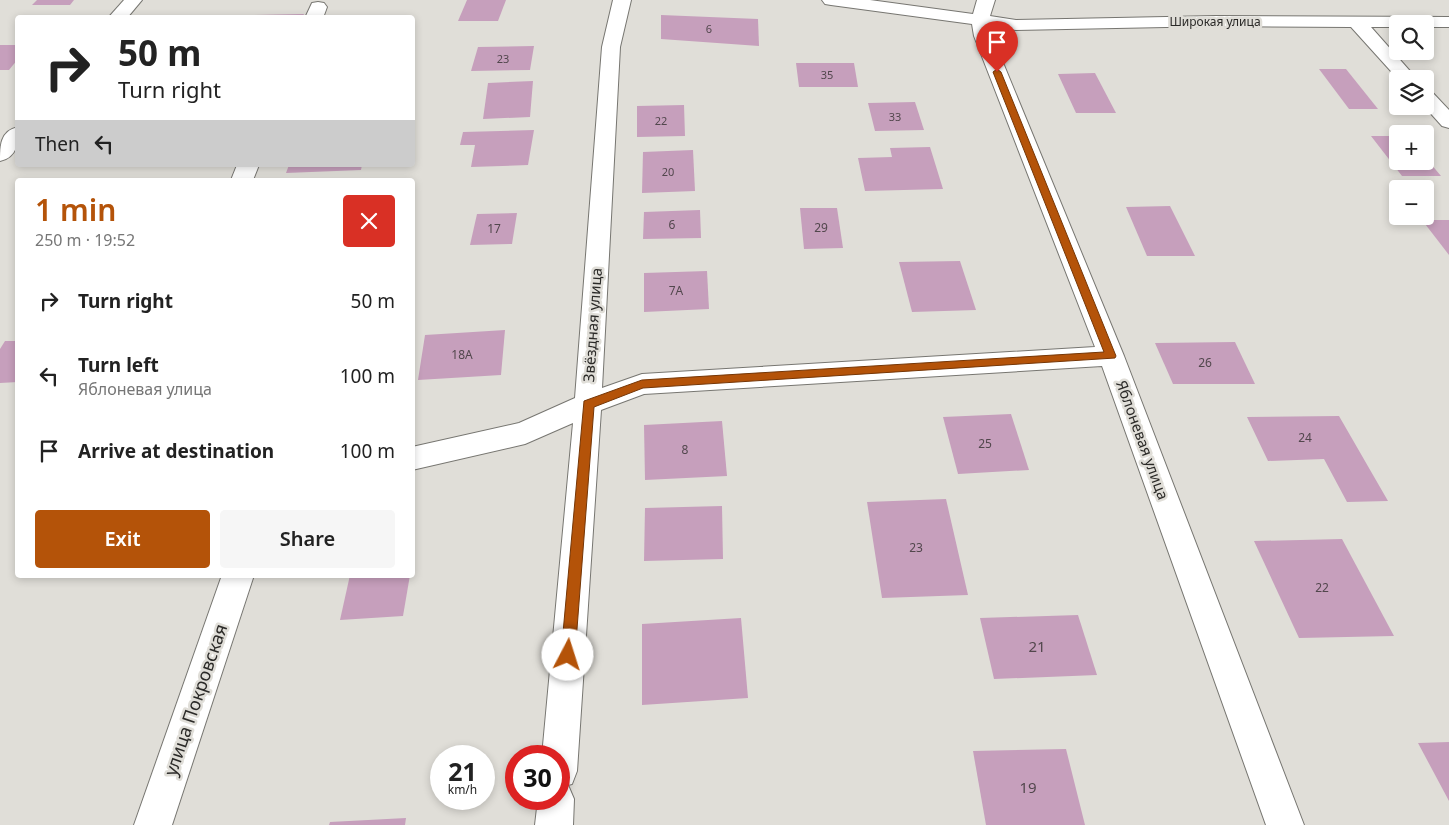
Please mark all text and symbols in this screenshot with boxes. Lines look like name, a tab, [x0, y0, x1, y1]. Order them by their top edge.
street label: Широкая улица	[1169, 13, 1261, 30]
map controls	[1389, 15, 1434, 225]
button: search	[1389, 15, 1434, 60]
house number: 6	[706, 21, 712, 36]
pin	[976, 21, 1018, 72]
icon: arrive	[983, 28, 1011, 56]
text: 50 m	[118, 29, 201, 76]
icon: right	[35, 35, 100, 100]
house number: 23	[497, 51, 509, 66]
house number: 35	[821, 67, 833, 82]
button: layers	[1389, 70, 1434, 115]
text: Turn right	[118, 74, 221, 104]
house number: 33	[889, 109, 901, 124]
house number: 22	[655, 113, 667, 128]
button: +	[1389, 125, 1434, 170]
icon: left	[90, 130, 118, 158]
text: Then	[35, 131, 80, 157]
house number: 20	[662, 164, 674, 179]
button: −	[1389, 180, 1434, 225]
text: 1 min	[35, 189, 116, 230]
button: close	[343, 195, 395, 247]
house number: 6	[669, 216, 676, 233]
house number: 29	[814, 219, 828, 236]
house number: 17	[487, 220, 501, 237]
text: 250 m · 19:52	[35, 229, 135, 251]
street label: Звёздная улица	[578, 267, 606, 383]
house number: 7А	[669, 282, 684, 299]
icon: right	[35, 287, 63, 315]
text: Turn right	[78, 288, 173, 314]
text: 50 m	[351, 288, 395, 314]
house number: 18А	[451, 346, 473, 363]
text: Turn left	[78, 352, 159, 378]
house number: 26	[1198, 354, 1212, 371]
icon: left	[35, 362, 63, 390]
text: 100 m	[340, 363, 395, 389]
street label: Яблоневая улица	[1112, 377, 1174, 502]
text: Яблоневая улица	[78, 378, 212, 400]
house number: 24	[1298, 429, 1312, 446]
house number: 25	[978, 435, 992, 452]
icon: arrive	[35, 437, 63, 465]
text: Arrive at destination	[78, 438, 274, 464]
text: 100 m	[340, 438, 395, 464]
house number: 8	[682, 441, 689, 458]
button: Exit	[35, 510, 210, 568]
button: Share	[220, 510, 395, 568]
house number: 23	[909, 539, 923, 556]
house number: 22	[1315, 579, 1329, 596]
street label: улица Покровская	[158, 620, 232, 779]
position arrow	[541, 628, 593, 680]
house number: 21	[1028, 636, 1046, 656]
speed limit sign: 30	[505, 745, 570, 810]
text: 21	[448, 754, 477, 788]
house number: 19	[1019, 777, 1037, 797]
text: km/h	[448, 781, 477, 798]

